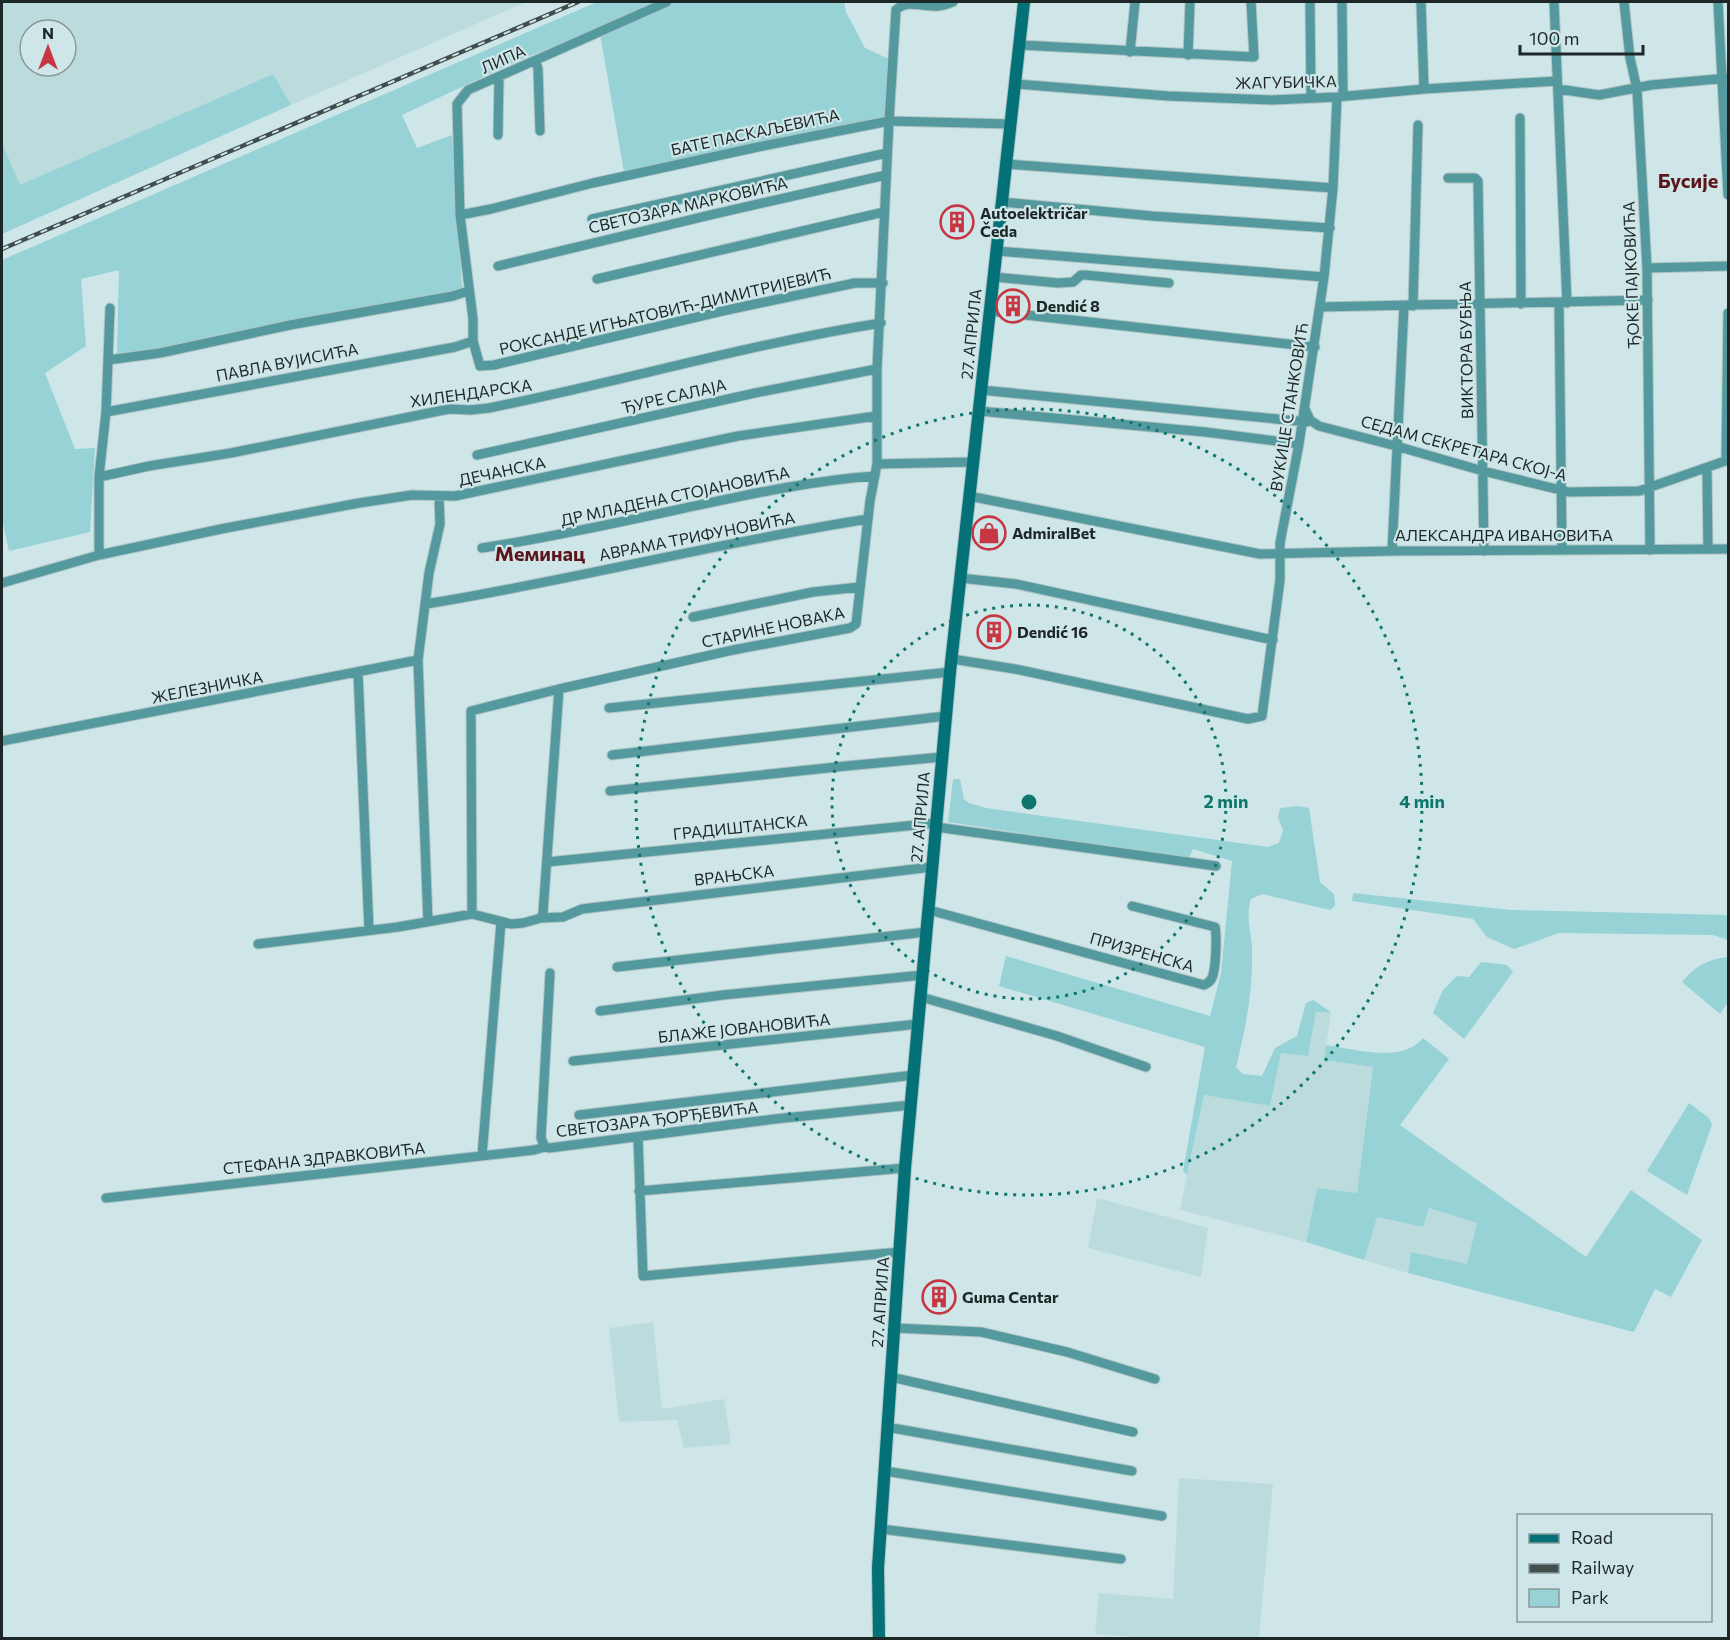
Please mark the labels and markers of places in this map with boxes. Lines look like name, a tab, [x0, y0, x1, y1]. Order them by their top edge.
place label: Autoelektričar Čeda	[980, 203, 1088, 240]
building icon: Autoelektričar Čeda	[939, 204, 975, 240]
building icon: Dendić 8	[995, 288, 1031, 324]
place label: Dendić 8	[1036, 296, 1100, 315]
shop icon: AdmiralBet	[971, 515, 1007, 551]
place label: AdmiralBet	[1012, 523, 1096, 542]
building icon: Dendić 16	[976, 614, 1012, 650]
place label: Dendić 16	[1017, 622, 1088, 641]
centre of rings	[1019, 792, 1039, 812]
building icon: Guma Centar	[921, 1279, 957, 1315]
place label: Guma Centar	[962, 1287, 1059, 1306]

